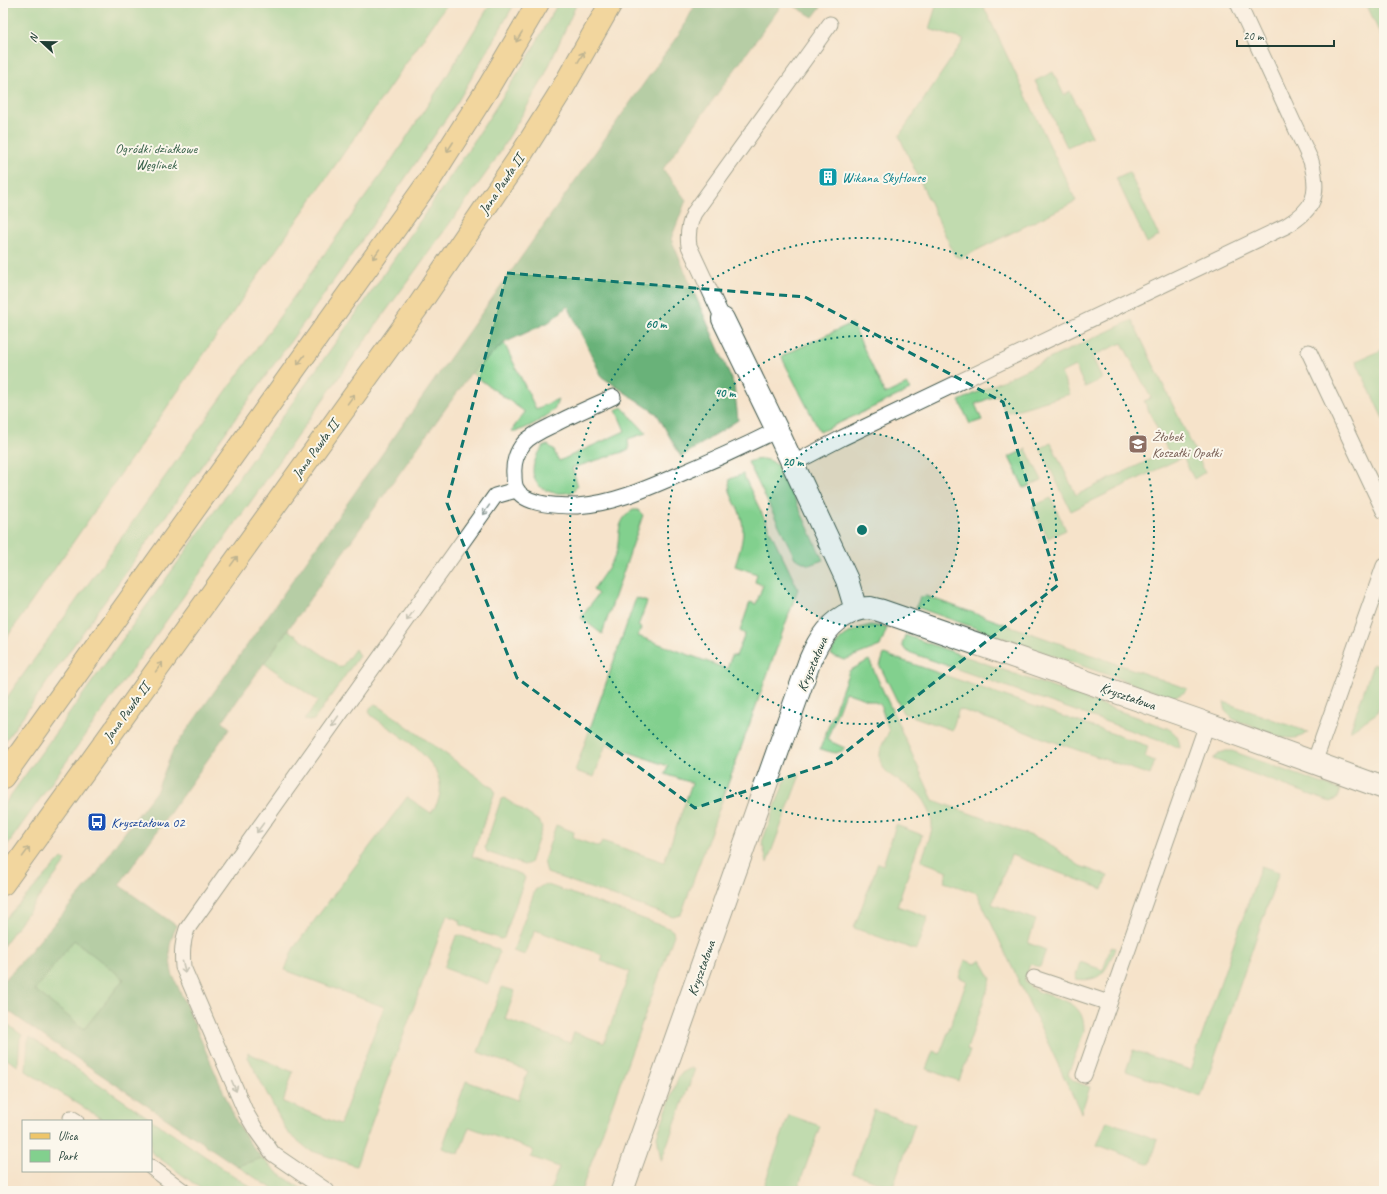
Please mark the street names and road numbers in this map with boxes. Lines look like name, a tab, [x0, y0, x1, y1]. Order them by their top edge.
street label: Jana Pawła II	[475, 148, 530, 218]
street label: Jana Pawła II	[288, 414, 344, 483]
street label: Kryształowa	[793, 633, 832, 694]
street label: Jana Pawła II	[99, 677, 155, 746]
street label: Kryształowa	[1098, 679, 1159, 714]
street label: Kryształowa	[684, 937, 720, 998]

